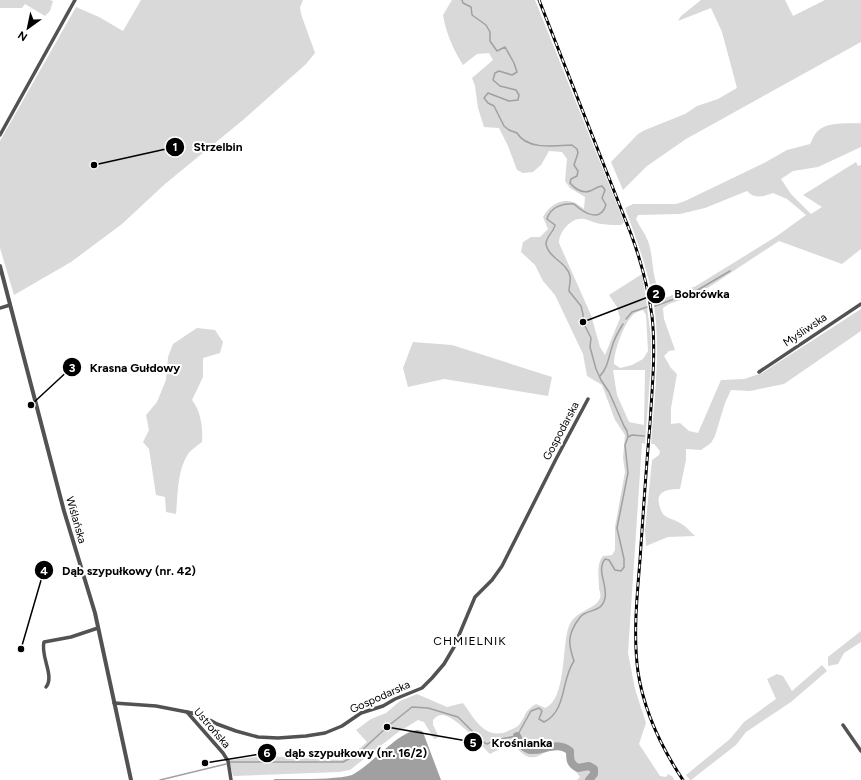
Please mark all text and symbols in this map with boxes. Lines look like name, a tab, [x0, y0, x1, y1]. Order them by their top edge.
north arrow	[8, 8, 48, 48]
text: N	[16, 28, 30, 44]
callout: Strzelbin	[165, 135, 250, 159]
text: 1	[172, 140, 178, 154]
text: Strzelbin	[193, 140, 243, 154]
callout: Bobrówka	[646, 282, 737, 306]
text: 2	[653, 287, 660, 301]
text: Bobrówka	[674, 287, 730, 301]
street label: Myśliwska	[781, 311, 829, 349]
callout: Krasna Gułdowy	[62, 355, 189, 379]
text: 3	[69, 361, 76, 375]
text: Krasna Gułdowy	[90, 361, 180, 375]
street label: Gospodarska	[540, 399, 582, 463]
street label: Wiślańska	[63, 495, 89, 545]
callout: Dąb szypułkowy (nr. 42)	[34, 558, 204, 582]
text: 4	[40, 564, 48, 578]
text: Dąb szypułkowy (nr. 42)	[62, 564, 196, 578]
district label: CHMIELNIK	[433, 634, 507, 648]
street label: Gospodarska	[348, 678, 412, 716]
street label: Ustrońska	[191, 705, 233, 751]
callout: Krośnianka	[463, 730, 560, 754]
text: 5	[470, 736, 477, 750]
text: Krośnianka	[492, 736, 552, 750]
callout: dąb szypułkowy (nr. 16/2)	[257, 741, 435, 765]
text: 6	[264, 746, 271, 760]
text: dąb szypułkowy (nr. 16/2)	[285, 746, 428, 760]

